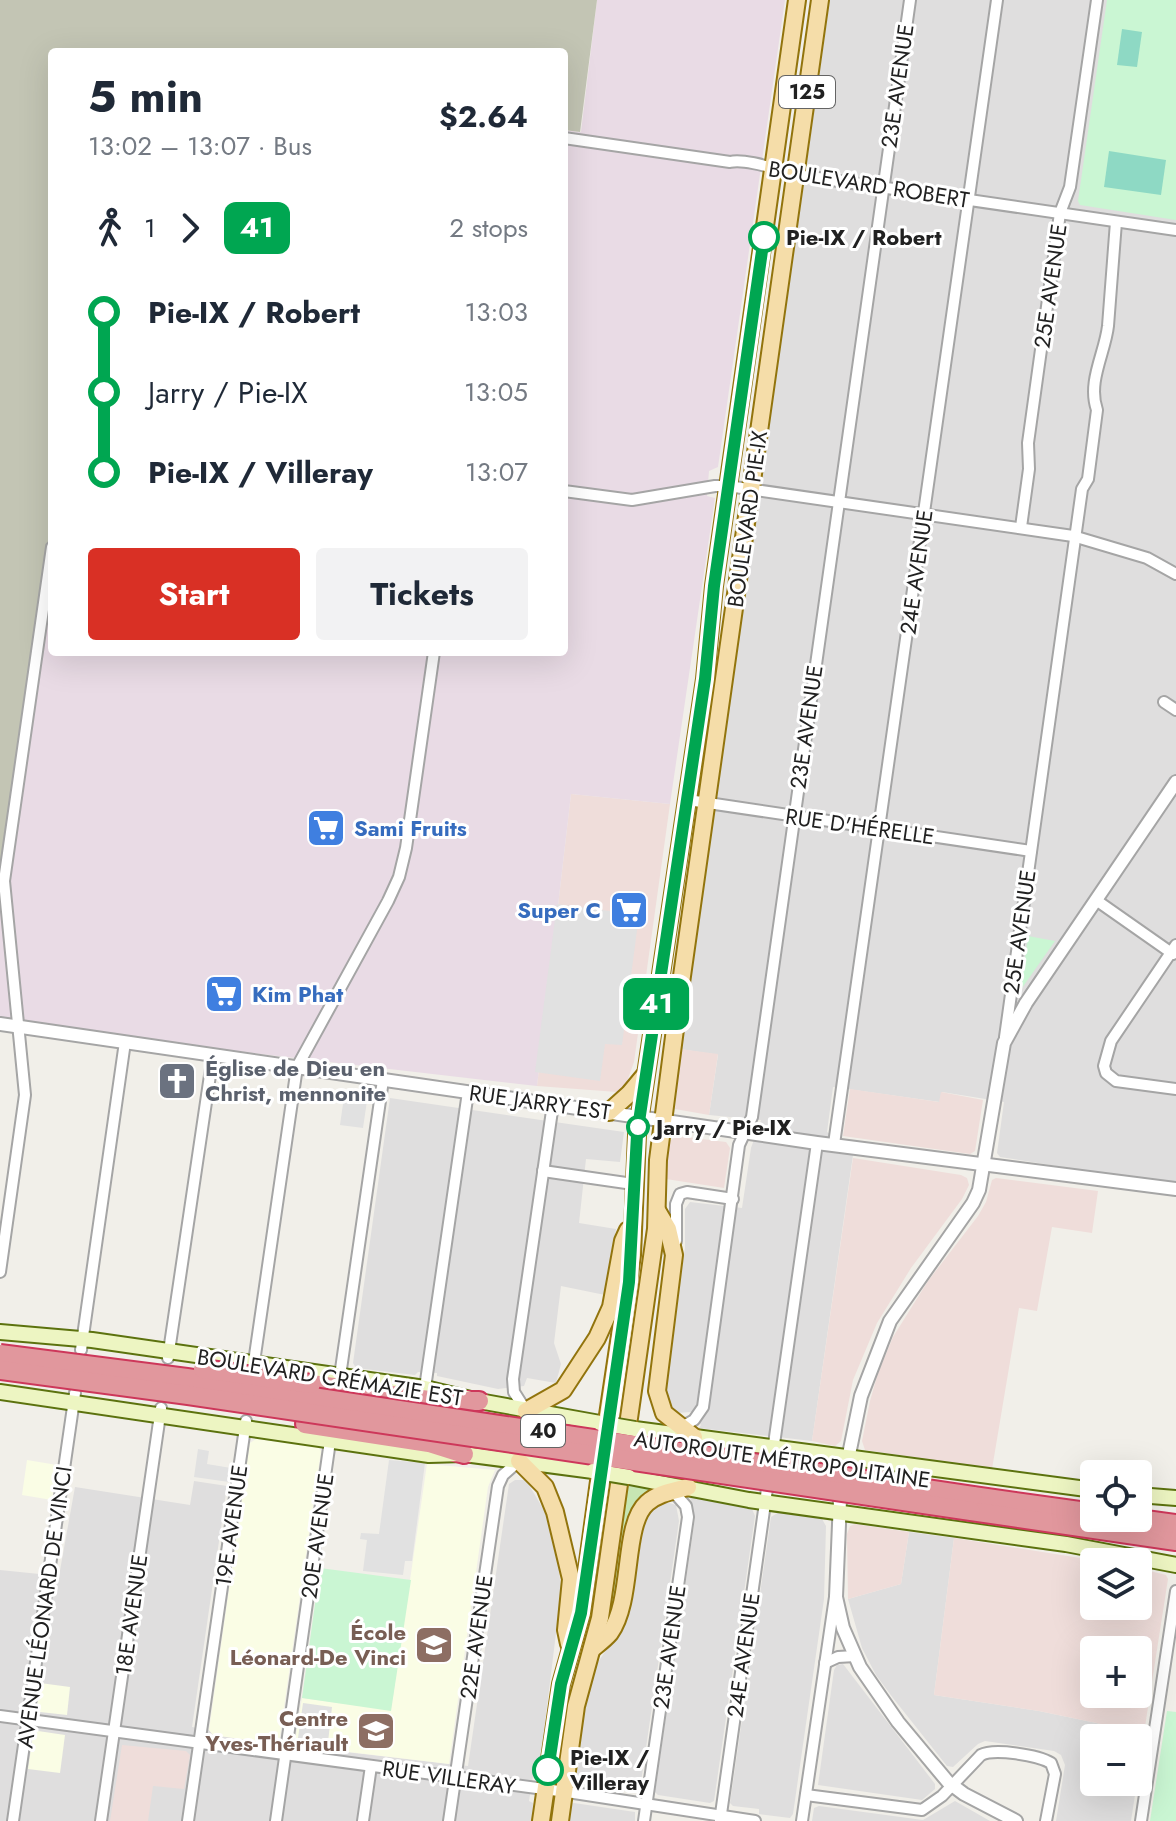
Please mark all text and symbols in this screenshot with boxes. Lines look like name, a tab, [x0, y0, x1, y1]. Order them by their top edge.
street label: 23E AVENUE	[872, 22, 922, 150]
text: 5 min	[88, 65, 203, 129]
road number: 125	[779, 76, 835, 108]
text: $2.64	[439, 95, 528, 138]
text: 13:02 – 13:07 · Bus	[88, 127, 312, 165]
street label: BOULEVARD ROBERT	[766, 152, 972, 216]
icon: walk	[88, 206, 132, 250]
icon: forward	[168, 206, 212, 250]
text: 41	[240, 207, 274, 248]
text: 1	[144, 209, 156, 247]
text: 2 stops	[449, 209, 528, 247]
place label: Pie-IX / Robert	[786, 221, 941, 253]
marker: Pie-IX / Robert	[749, 222, 779, 252]
street label: 25E AVENUE	[1025, 222, 1075, 350]
text: Pie-IX / Robert	[148, 291, 360, 334]
text: 13:03	[465, 293, 528, 331]
text: Jarry / Pie-IX	[148, 371, 308, 414]
text: 13:05	[464, 373, 528, 411]
street label: BOULEVARD PIE-IX	[719, 429, 775, 609]
text: Pie-IX / Villeray	[148, 451, 373, 494]
text: 13:07	[465, 453, 528, 491]
street label: 24E AVENUE	[891, 507, 941, 637]
button: Start	[88, 548, 300, 640]
button: Tickets	[316, 548, 528, 640]
street label: 23E AVENUE	[781, 663, 831, 791]
street label: RUE D'HÉRELLE	[783, 800, 937, 852]
supermarket icon: Sami Fruits	[305, 807, 347, 849]
place label: Sami Fruits	[354, 812, 467, 844]
street label: 25E AVENUE	[994, 868, 1044, 996]
supermarket icon: Super C	[608, 889, 650, 931]
place label: Super C	[517, 894, 601, 926]
supermarket icon: Kim Phat	[203, 973, 245, 1015]
place label: Kim Phat	[252, 978, 343, 1010]
line badge: 41	[620, 978, 692, 1030]
text: 41	[639, 983, 673, 1024]
place label: Église de Dieu en Christ, mennonite	[205, 1052, 386, 1109]
church icon: Église de Dieu en Christ, mennonite	[156, 1060, 198, 1102]
street label: RUE JARRY EST	[467, 1076, 614, 1128]
place label: Jarry / Pie-IX	[652, 1111, 791, 1143]
marker: Jarry / Pie-IX	[627, 1116, 649, 1138]
street label: BOULEVARD CRÉMAZIE EST	[195, 1340, 466, 1414]
road number: 40	[521, 1415, 565, 1447]
street label: AUTOROUTE MÉTROPOLITAINE	[632, 1422, 932, 1496]
map controls	[1080, 1460, 1152, 1796]
button: locate	[1080, 1460, 1152, 1532]
street label: 19E AVENUE	[207, 1463, 255, 1589]
street label: AVENUE LÉONARD DE VINCI	[8, 1464, 80, 1750]
street label: 20E AVENUE	[292, 1471, 342, 1601]
button: layers	[1080, 1548, 1152, 1620]
street label: 18E AVENUE	[107, 1552, 155, 1678]
street label: 22E AVENUE	[451, 1573, 501, 1701]
street label: 23E AVENUE	[644, 1583, 694, 1711]
street label: 24E AVENUE	[718, 1590, 768, 1720]
place label: École Léonard-De Vinci	[230, 1616, 406, 1673]
school or university icon: École Léonard-De Vinci	[413, 1624, 455, 1666]
button: +	[1080, 1636, 1152, 1708]
place label: Centre Yves-Thériault	[204, 1702, 348, 1759]
school or university icon: Centre Yves-Thériault	[355, 1710, 397, 1752]
button: −	[1080, 1724, 1152, 1796]
place label: Pie-IX / Villeray	[569, 1741, 650, 1798]
street label: RUE VILLERAY	[380, 1752, 518, 1802]
marker: Pie-IX / Villeray	[533, 1755, 563, 1785]

